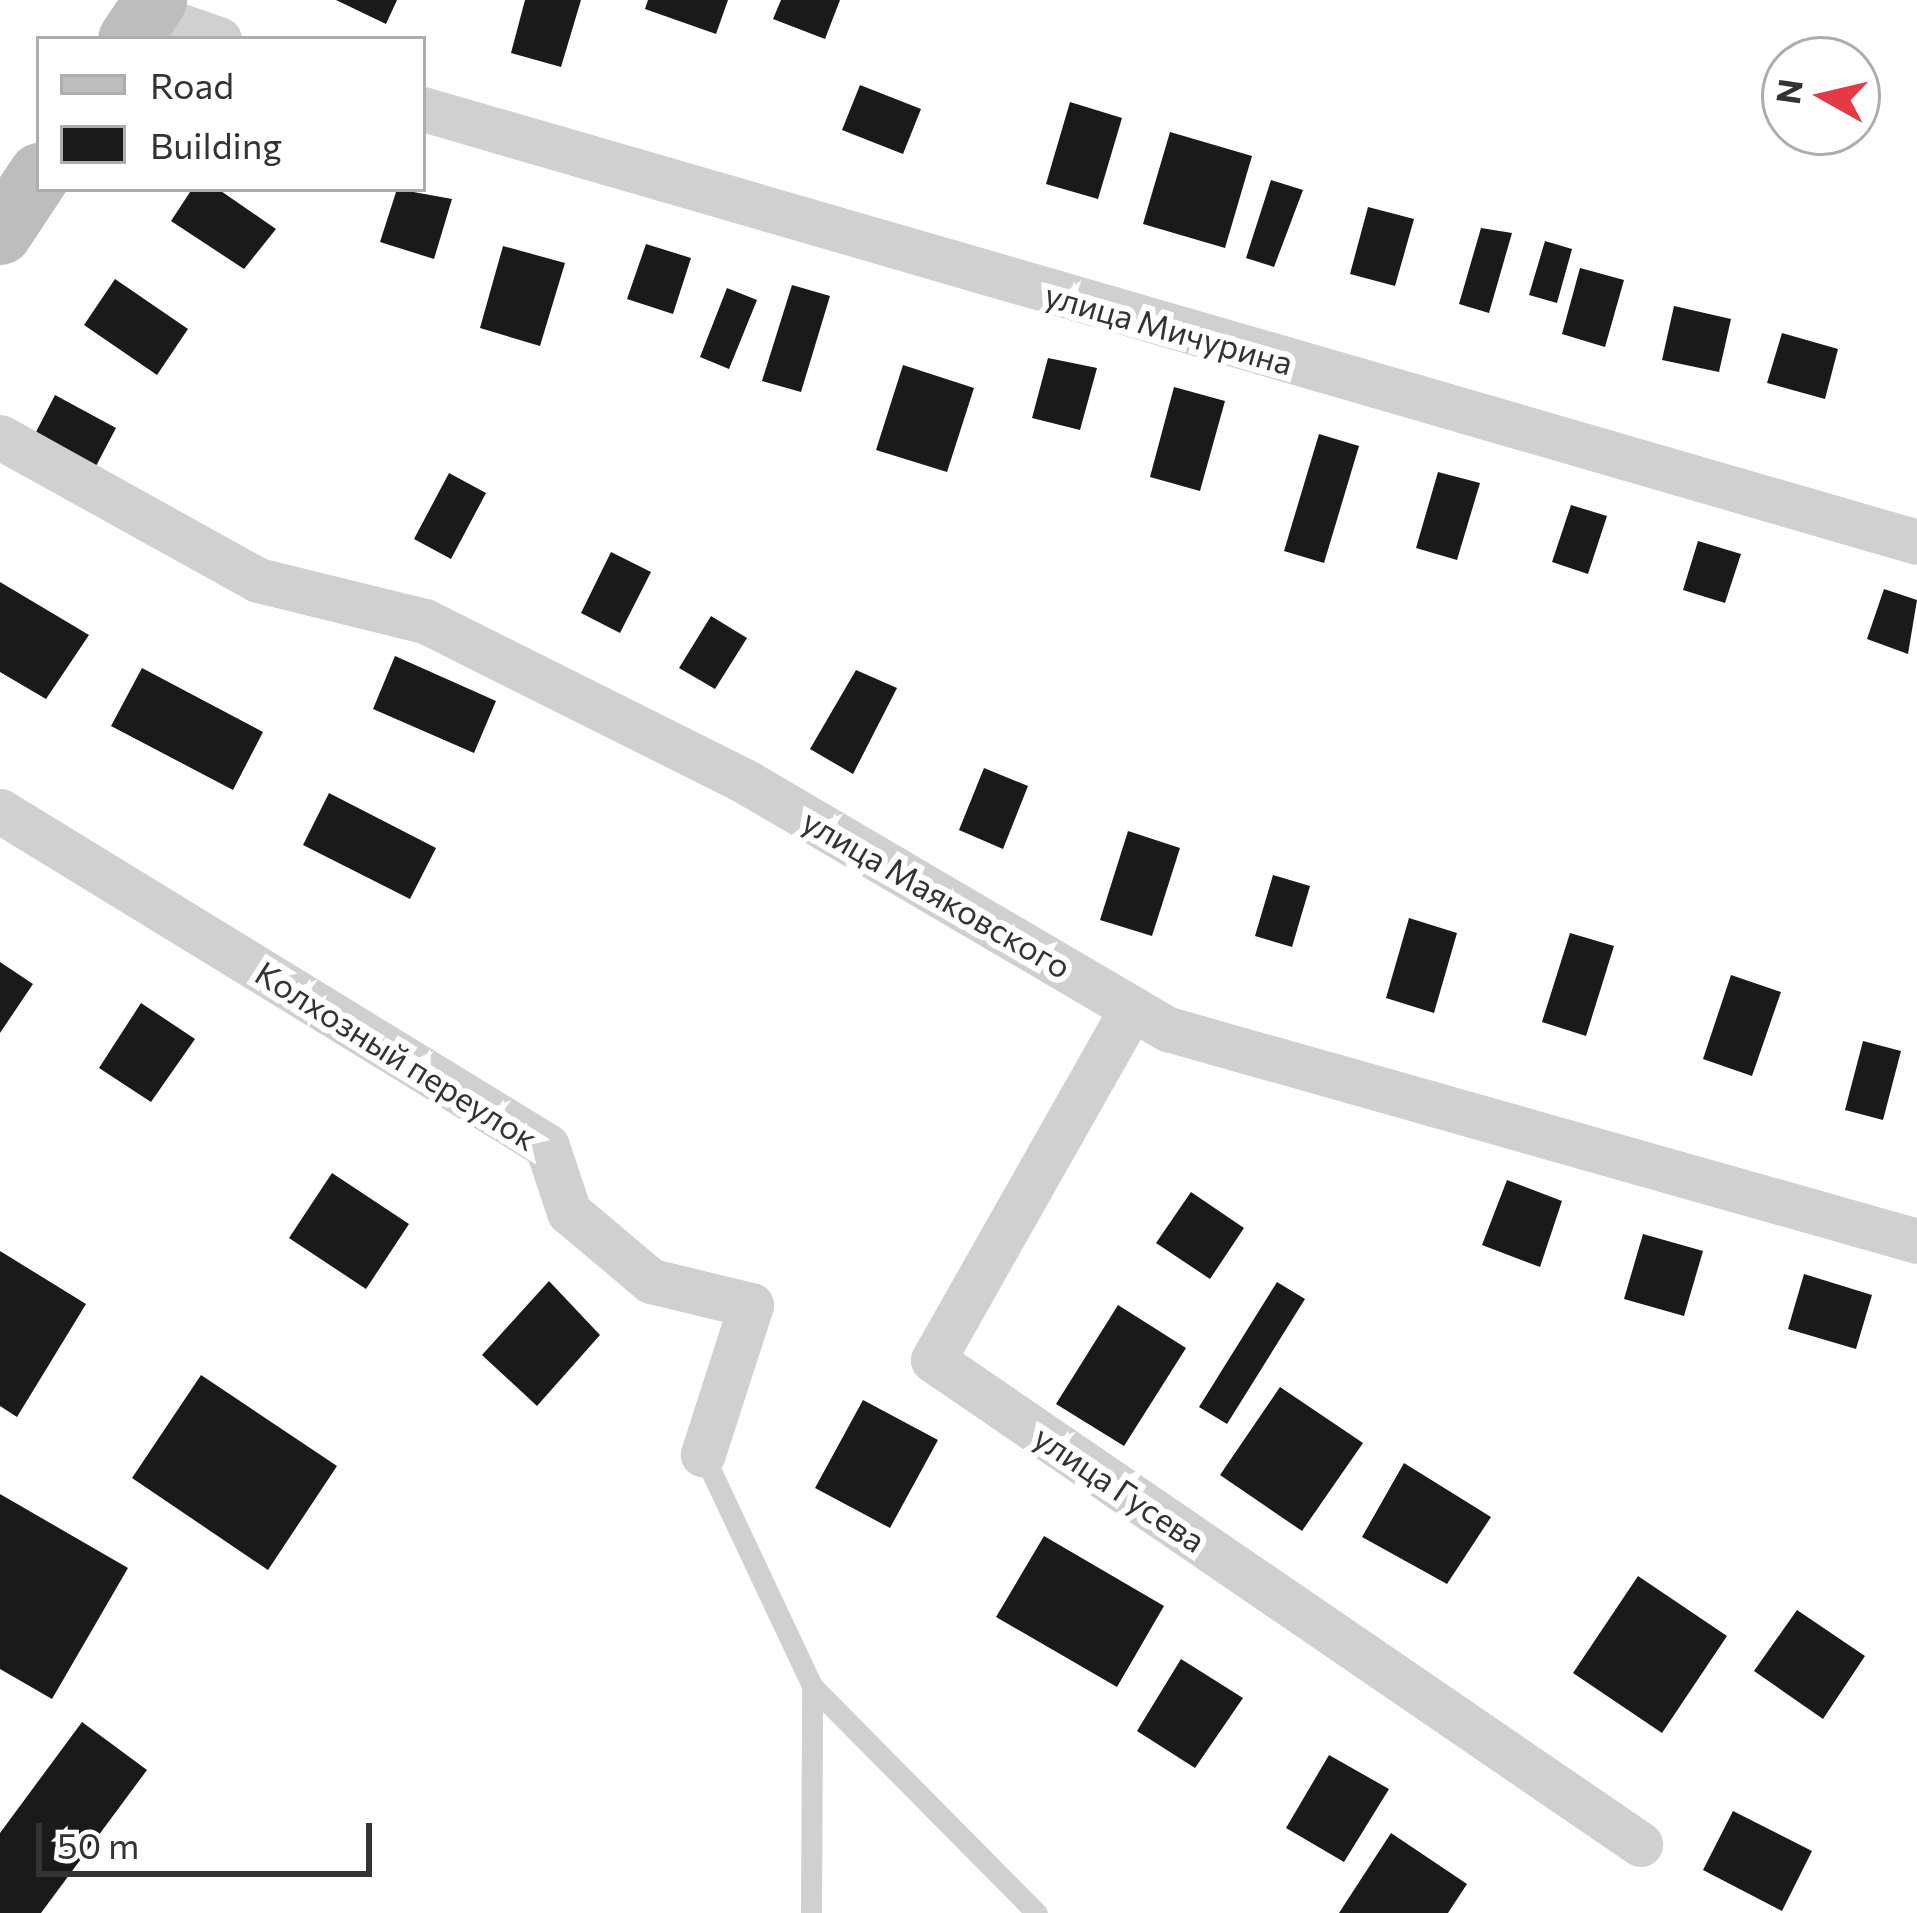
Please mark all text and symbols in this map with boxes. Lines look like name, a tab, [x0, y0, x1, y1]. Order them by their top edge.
legend	[36, 36, 426, 192]
north arrow	[1761, 36, 1881, 156]
text: Road	[150, 62, 234, 106]
text: N	[1766, 76, 1810, 106]
text: Building	[150, 122, 282, 166]
street label: улица Мичурина	[1041, 274, 1297, 382]
street label: улица Маяковского	[796, 800, 1078, 986]
street label: Колхозный переулок	[249, 952, 545, 1158]
street label: улица Гусева	[1027, 1416, 1213, 1560]
scale bar	[42, 1799, 378, 1873]
text: 50 m	[57, 1822, 139, 1866]

